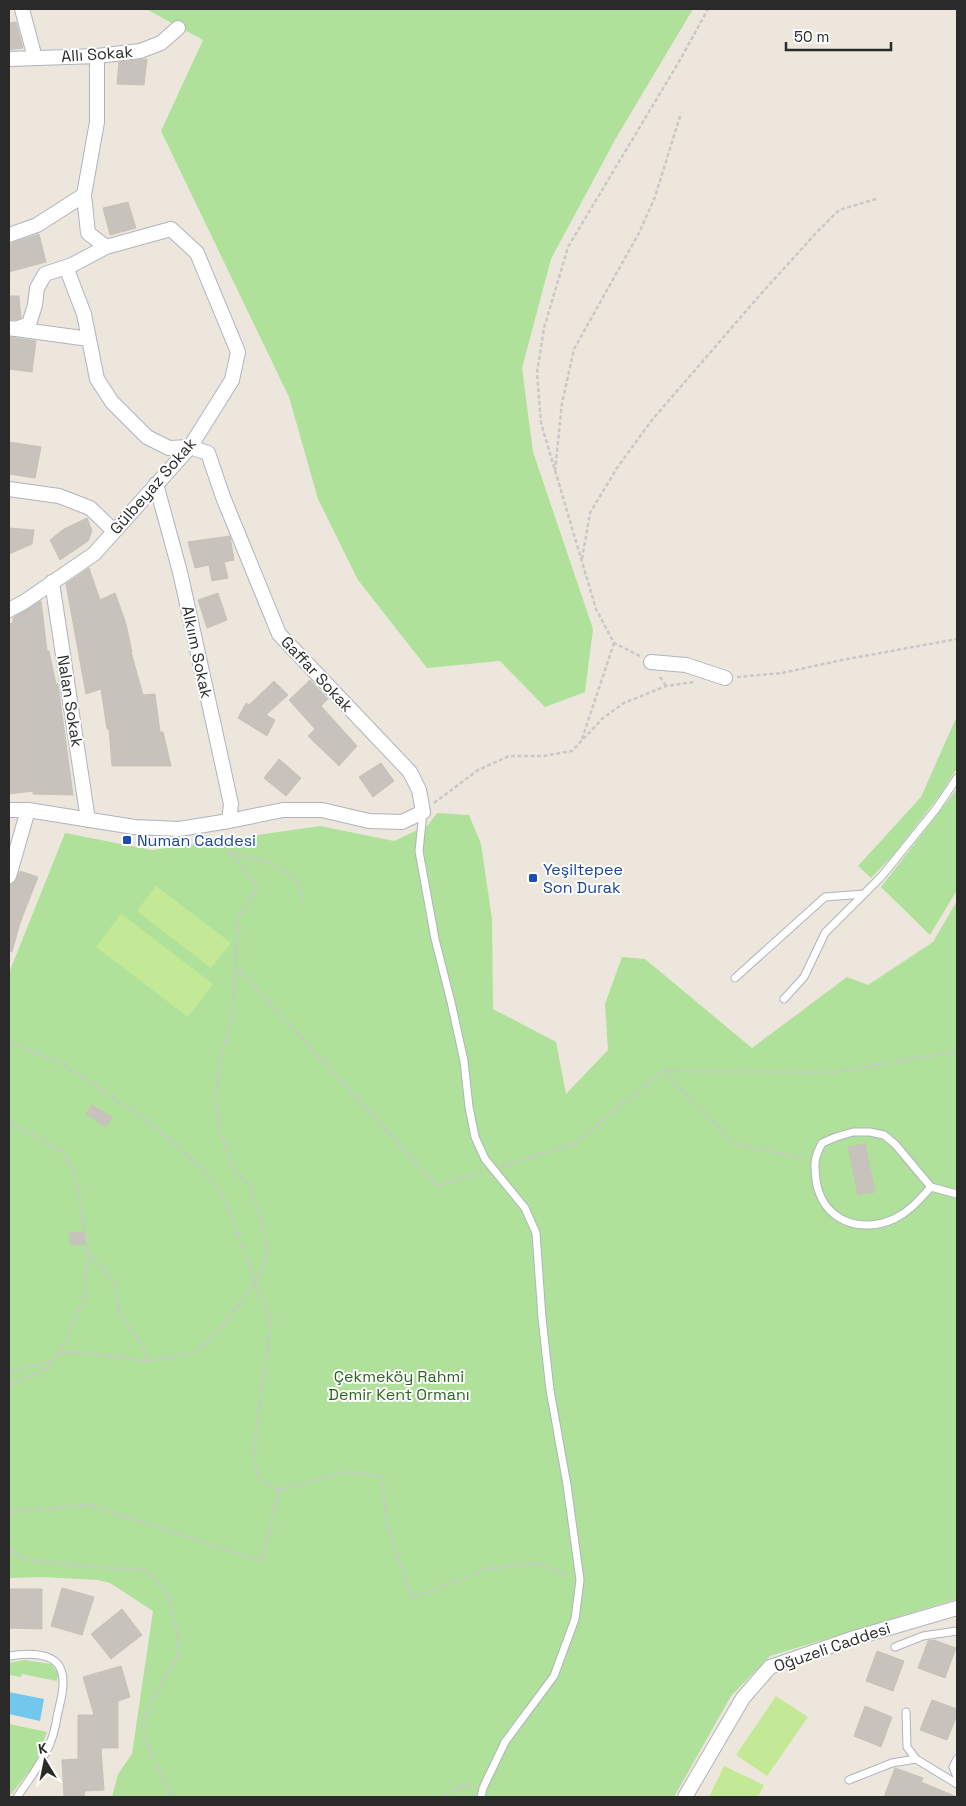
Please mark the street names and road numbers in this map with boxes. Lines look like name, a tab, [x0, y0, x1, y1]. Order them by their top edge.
street label: Allı Sokak	[60, 41, 134, 67]
street label: Gülbeyaz Sokak	[105, 433, 201, 539]
street label: Alkıım Sokak	[177, 604, 217, 701]
street label: Gaffar Sokak	[276, 632, 358, 717]
street label: Nalan Sokak	[52, 654, 88, 749]
street label: Oğuzeli Caddesi	[771, 1617, 893, 1677]

